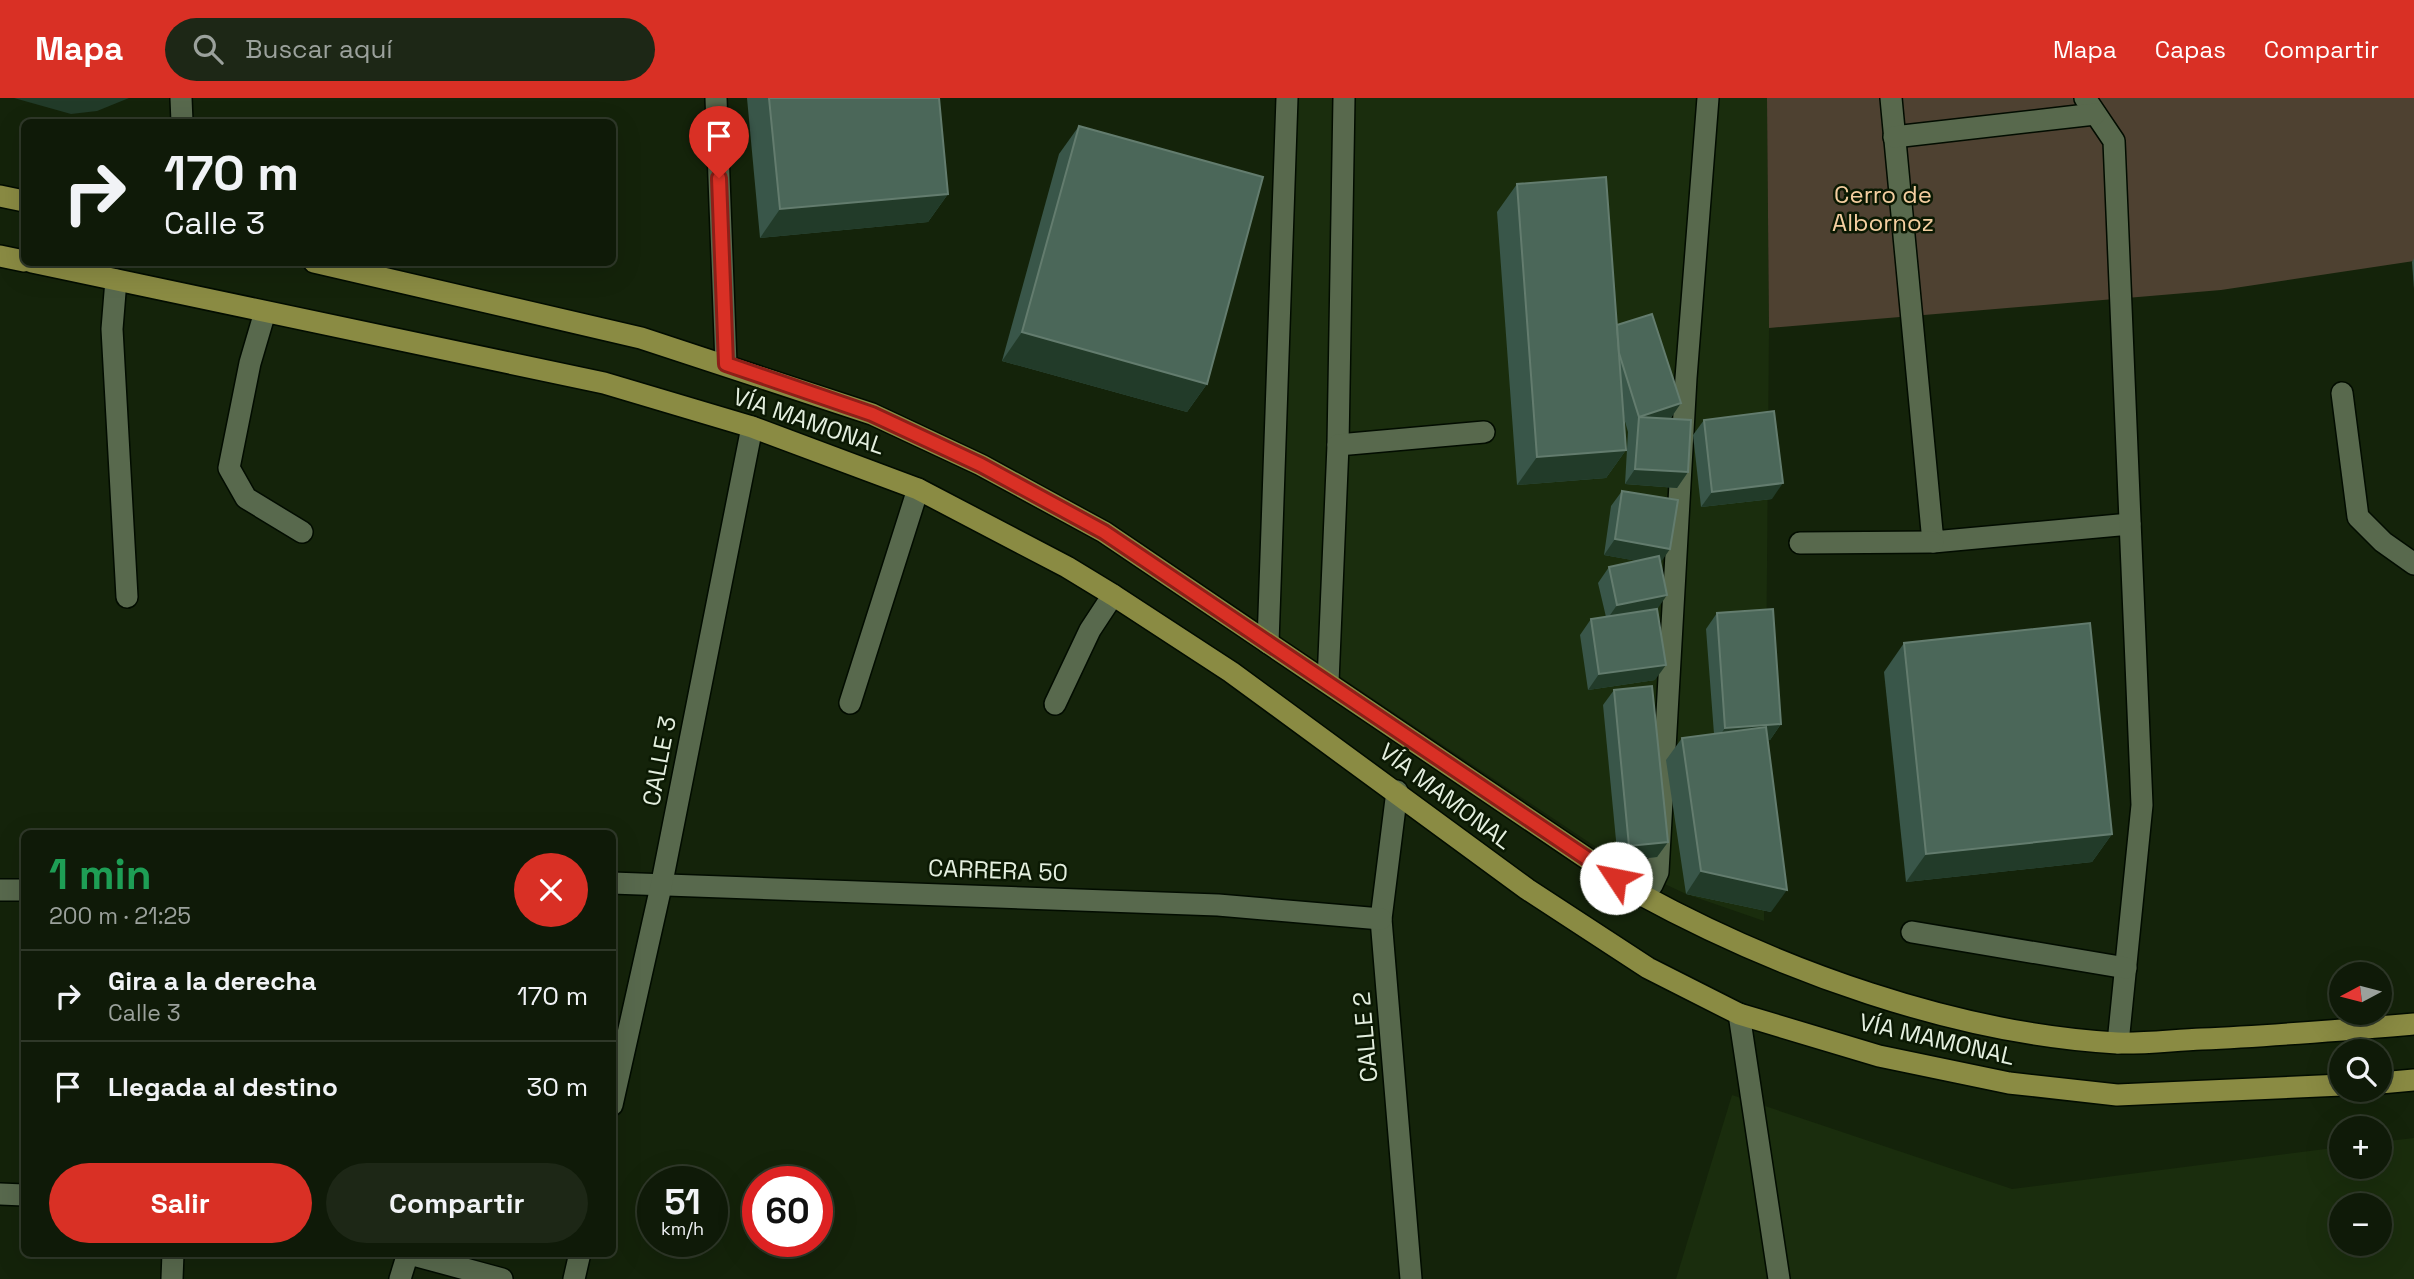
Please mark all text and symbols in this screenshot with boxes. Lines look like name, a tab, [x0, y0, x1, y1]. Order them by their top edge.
search box	[165, 18, 655, 81]
text: Mapa	[35, 28, 123, 70]
icon: search	[189, 30, 227, 68]
text: Buscar aquí	[245, 32, 393, 66]
text: Mapa	[2053, 34, 2117, 65]
text: Capas	[2155, 34, 2226, 65]
text: Compartir	[2264, 34, 2379, 65]
pin	[689, 106, 749, 178]
icon: arrive	[700, 117, 738, 155]
text: 170 m	[164, 142, 299, 204]
icon: right	[49, 147, 140, 238]
park label: Cerro de Albornoz	[1832, 179, 1934, 238]
text: Calle 3	[164, 203, 265, 243]
street label: VÍA MAMONAL	[729, 381, 889, 461]
street label: CALLE 3	[635, 713, 683, 809]
street label: VÍA MAMONAL	[1373, 736, 1519, 856]
position arrow	[1579, 841, 1653, 915]
text: 1 min	[49, 848, 152, 901]
street label: CARRERA 50	[927, 852, 1069, 888]
button: close	[514, 853, 588, 927]
text: 200 m · 21:25	[49, 901, 191, 931]
north arrow	[2329, 962, 2392, 1026]
map controls	[2329, 962, 2392, 1256]
text: Gira a la derecha	[108, 964, 317, 998]
icon: right	[49, 977, 87, 1015]
text: 170 m	[517, 979, 588, 1013]
street label: CALLE 2	[1346, 990, 1384, 1084]
text: Calle 3	[108, 998, 181, 1028]
street label: VÍA MAMONAL	[1856, 1006, 2018, 1072]
button: search	[2329, 1039, 2392, 1102]
icon: arrive	[49, 1068, 87, 1106]
text: Llegada al destino	[108, 1070, 338, 1104]
text: 30 m	[527, 1070, 588, 1104]
button: +	[2329, 1116, 2392, 1179]
button: Salir	[49, 1163, 312, 1243]
button: Compartir	[326, 1163, 588, 1243]
speed limit sign: 60	[742, 1166, 833, 1257]
text: 51	[664, 1180, 701, 1224]
button: −	[2329, 1193, 2392, 1256]
text: km/h	[661, 1217, 704, 1240]

